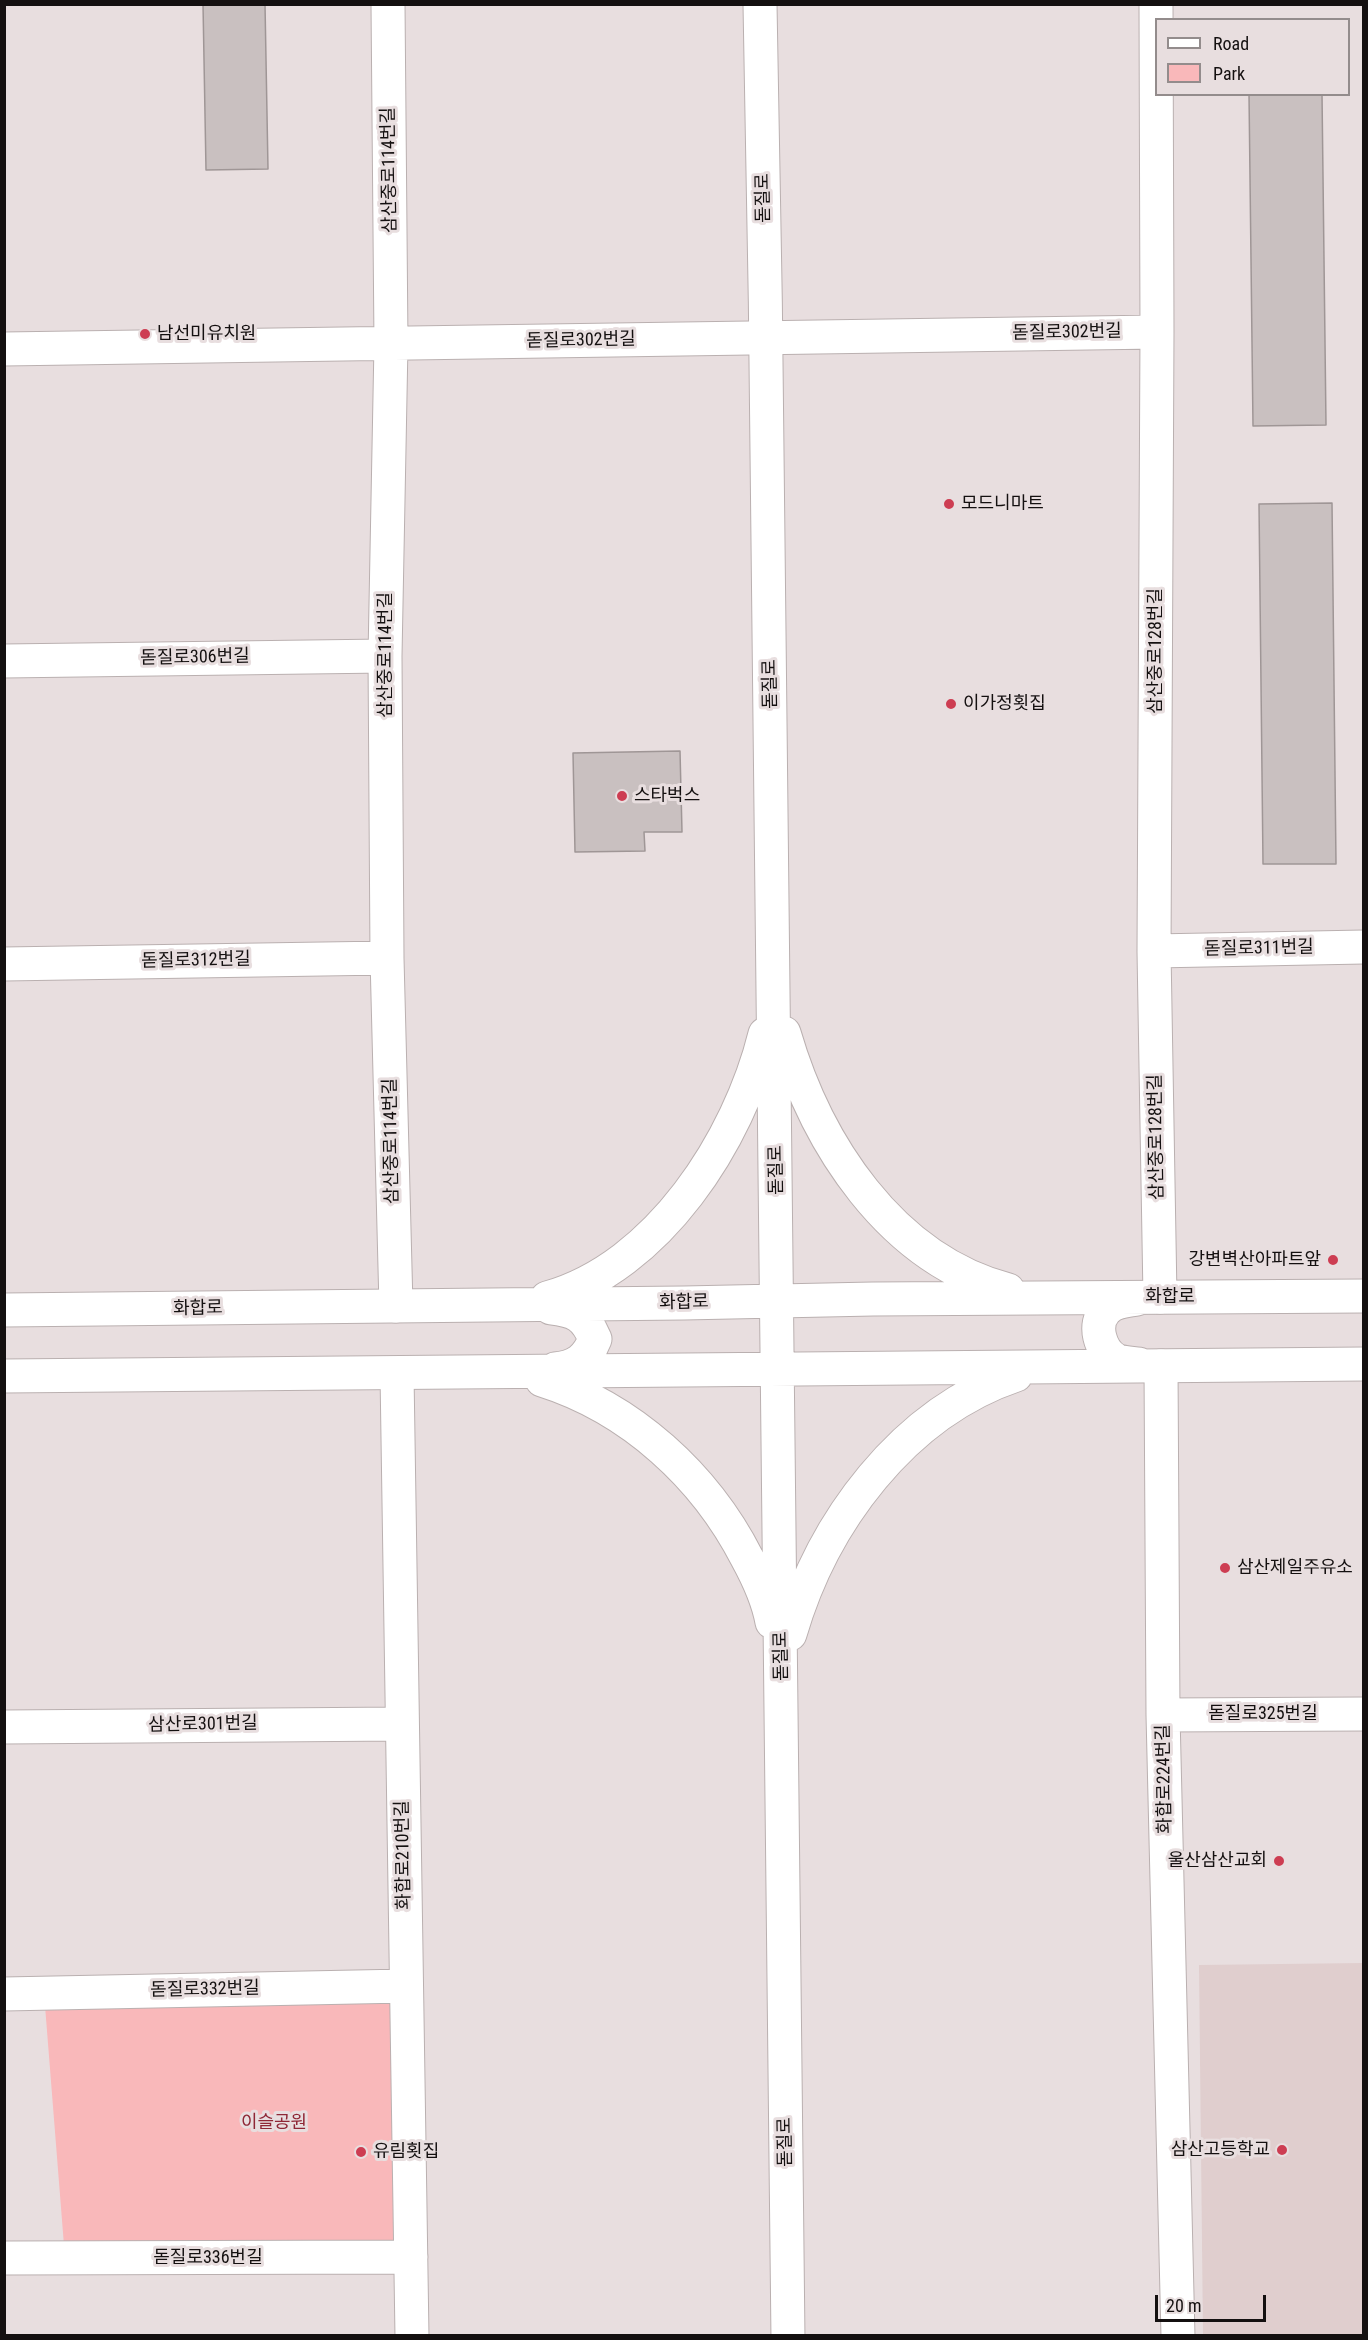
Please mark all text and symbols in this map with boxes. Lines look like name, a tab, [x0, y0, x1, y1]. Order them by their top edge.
legend	[1155, 18, 1350, 96]
text: Road	[1213, 33, 1249, 54]
text: Park	[1213, 63, 1245, 84]
street label: 삼산중로114번길	[378, 107, 402, 233]
street label: 돋질로	[753, 173, 775, 223]
street label: 돋질로302번길	[1012, 321, 1122, 345]
place label: 남선미유치원	[157, 323, 256, 345]
marker: 남선미유치원	[138, 327, 152, 341]
street label: 돋질로302번길	[526, 329, 636, 353]
place label: 모드니마트	[961, 493, 1044, 515]
marker: 모드니마트	[942, 497, 956, 511]
street label: 삼산중로128번길	[1145, 588, 1167, 714]
street label: 삼산중로114번길	[375, 592, 397, 718]
street label: 돋질로306번길	[140, 646, 250, 670]
street label: 돋질로	[760, 659, 782, 709]
place label: 이가정횟집	[963, 693, 1046, 715]
marker: 이가정횟집	[944, 697, 958, 711]
place label: 스타벅스	[634, 785, 700, 807]
marker: 스타벅스	[615, 789, 629, 803]
street label: 돋질로311번길	[1204, 937, 1314, 961]
street label: 돋질로312번길	[141, 949, 251, 973]
street label: 삼산중로128번길	[1145, 1074, 1169, 1200]
street label: 삼산중로114번길	[380, 1078, 404, 1204]
street label: 돋질로	[766, 1145, 788, 1195]
place label: 강변벽산아파트앞	[1189, 1249, 1321, 1271]
marker: 강변벽산아파트앞	[1326, 1253, 1340, 1267]
street label: 화합로	[1145, 1286, 1195, 1308]
street label: 화합로	[659, 1292, 709, 1314]
street label: 화합로	[173, 1298, 223, 1320]
place label: 삼산제일주유소	[1237, 1557, 1353, 1579]
marker: 삼산제일주유소	[1218, 1561, 1232, 1575]
street label: 돋질로	[771, 1631, 793, 1681]
street label: 돋질로325번길	[1208, 1703, 1318, 1725]
street label: 삼산로301번길	[148, 1713, 258, 1737]
street label: 화합로224번길	[1153, 1724, 1177, 1834]
street label: 화합로210번길	[392, 1800, 416, 1910]
place label: 울산삼산교회	[1168, 1850, 1267, 1872]
marker: 울산삼산교회	[1272, 1854, 1286, 1868]
street label: 돋질로332번길	[150, 1978, 260, 2002]
park label: 이슬공원	[241, 2112, 307, 2134]
street label: 돋질로	[775, 2117, 797, 2167]
place label: 삼산고등학교	[1171, 2139, 1270, 2161]
place label: 유림횟집	[373, 2141, 439, 2163]
marker: 삼산고등학교	[1275, 2143, 1289, 2157]
marker: 유림횟집	[354, 2145, 368, 2159]
street label: 돋질로336번길	[153, 2247, 263, 2269]
scale bar	[1158, 2283, 1269, 2321]
text: 20 m	[1166, 2295, 1201, 2316]

